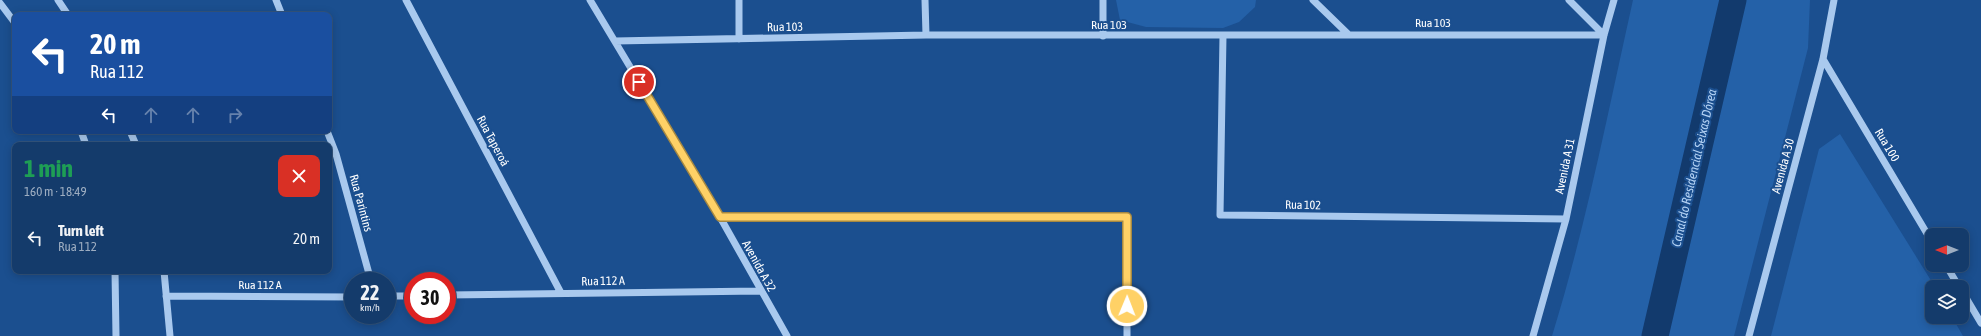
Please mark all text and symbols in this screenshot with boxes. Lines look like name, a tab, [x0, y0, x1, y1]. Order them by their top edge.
street label: Rua 103	[1415, 16, 1451, 30]
street label: Rua 103	[1091, 18, 1127, 32]
street label: Rua 103	[767, 20, 803, 34]
icon: left	[24, 28, 76, 80]
text: 20 m	[90, 28, 140, 60]
text: Rua 112	[90, 61, 144, 82]
pin	[622, 65, 656, 99]
icon: arrive	[628, 71, 650, 93]
water label: Canal do Residencial Seixas Dórea	[1669, 88, 1719, 248]
icon: left	[98, 104, 120, 126]
icon: ahead	[140, 104, 162, 126]
icon: ahead	[182, 104, 204, 126]
icon: right	[224, 104, 246, 126]
street label: Rua Taperoá	[474, 113, 512, 169]
street label: Rua 100	[1872, 126, 1902, 164]
street label: Avenida A 31	[1552, 137, 1578, 195]
street label: Avenida A 30	[1769, 137, 1797, 195]
text: 1 min	[24, 155, 73, 182]
button: close	[278, 155, 320, 197]
street label: Rua Parintins	[347, 173, 375, 233]
text: 160 m · 18:49	[24, 184, 87, 199]
street label: Rua 102	[1285, 198, 1321, 212]
text: Turn left	[58, 222, 104, 239]
icon: left	[24, 227, 46, 249]
north arrow	[1925, 228, 1969, 272]
map controls	[1925, 228, 1969, 324]
text: 20 m	[293, 230, 320, 247]
street label: Avenida A 32	[739, 238, 779, 294]
text: Rua 112	[58, 239, 97, 254]
speed limit sign: 30	[404, 272, 456, 324]
street label: Rua 112 A	[581, 274, 625, 288]
street label: Rua 112 A	[238, 278, 282, 292]
button: layers	[1925, 280, 1969, 324]
text: 22	[361, 281, 379, 304]
position arrow	[1106, 285, 1148, 327]
text: km/h	[360, 302, 380, 313]

